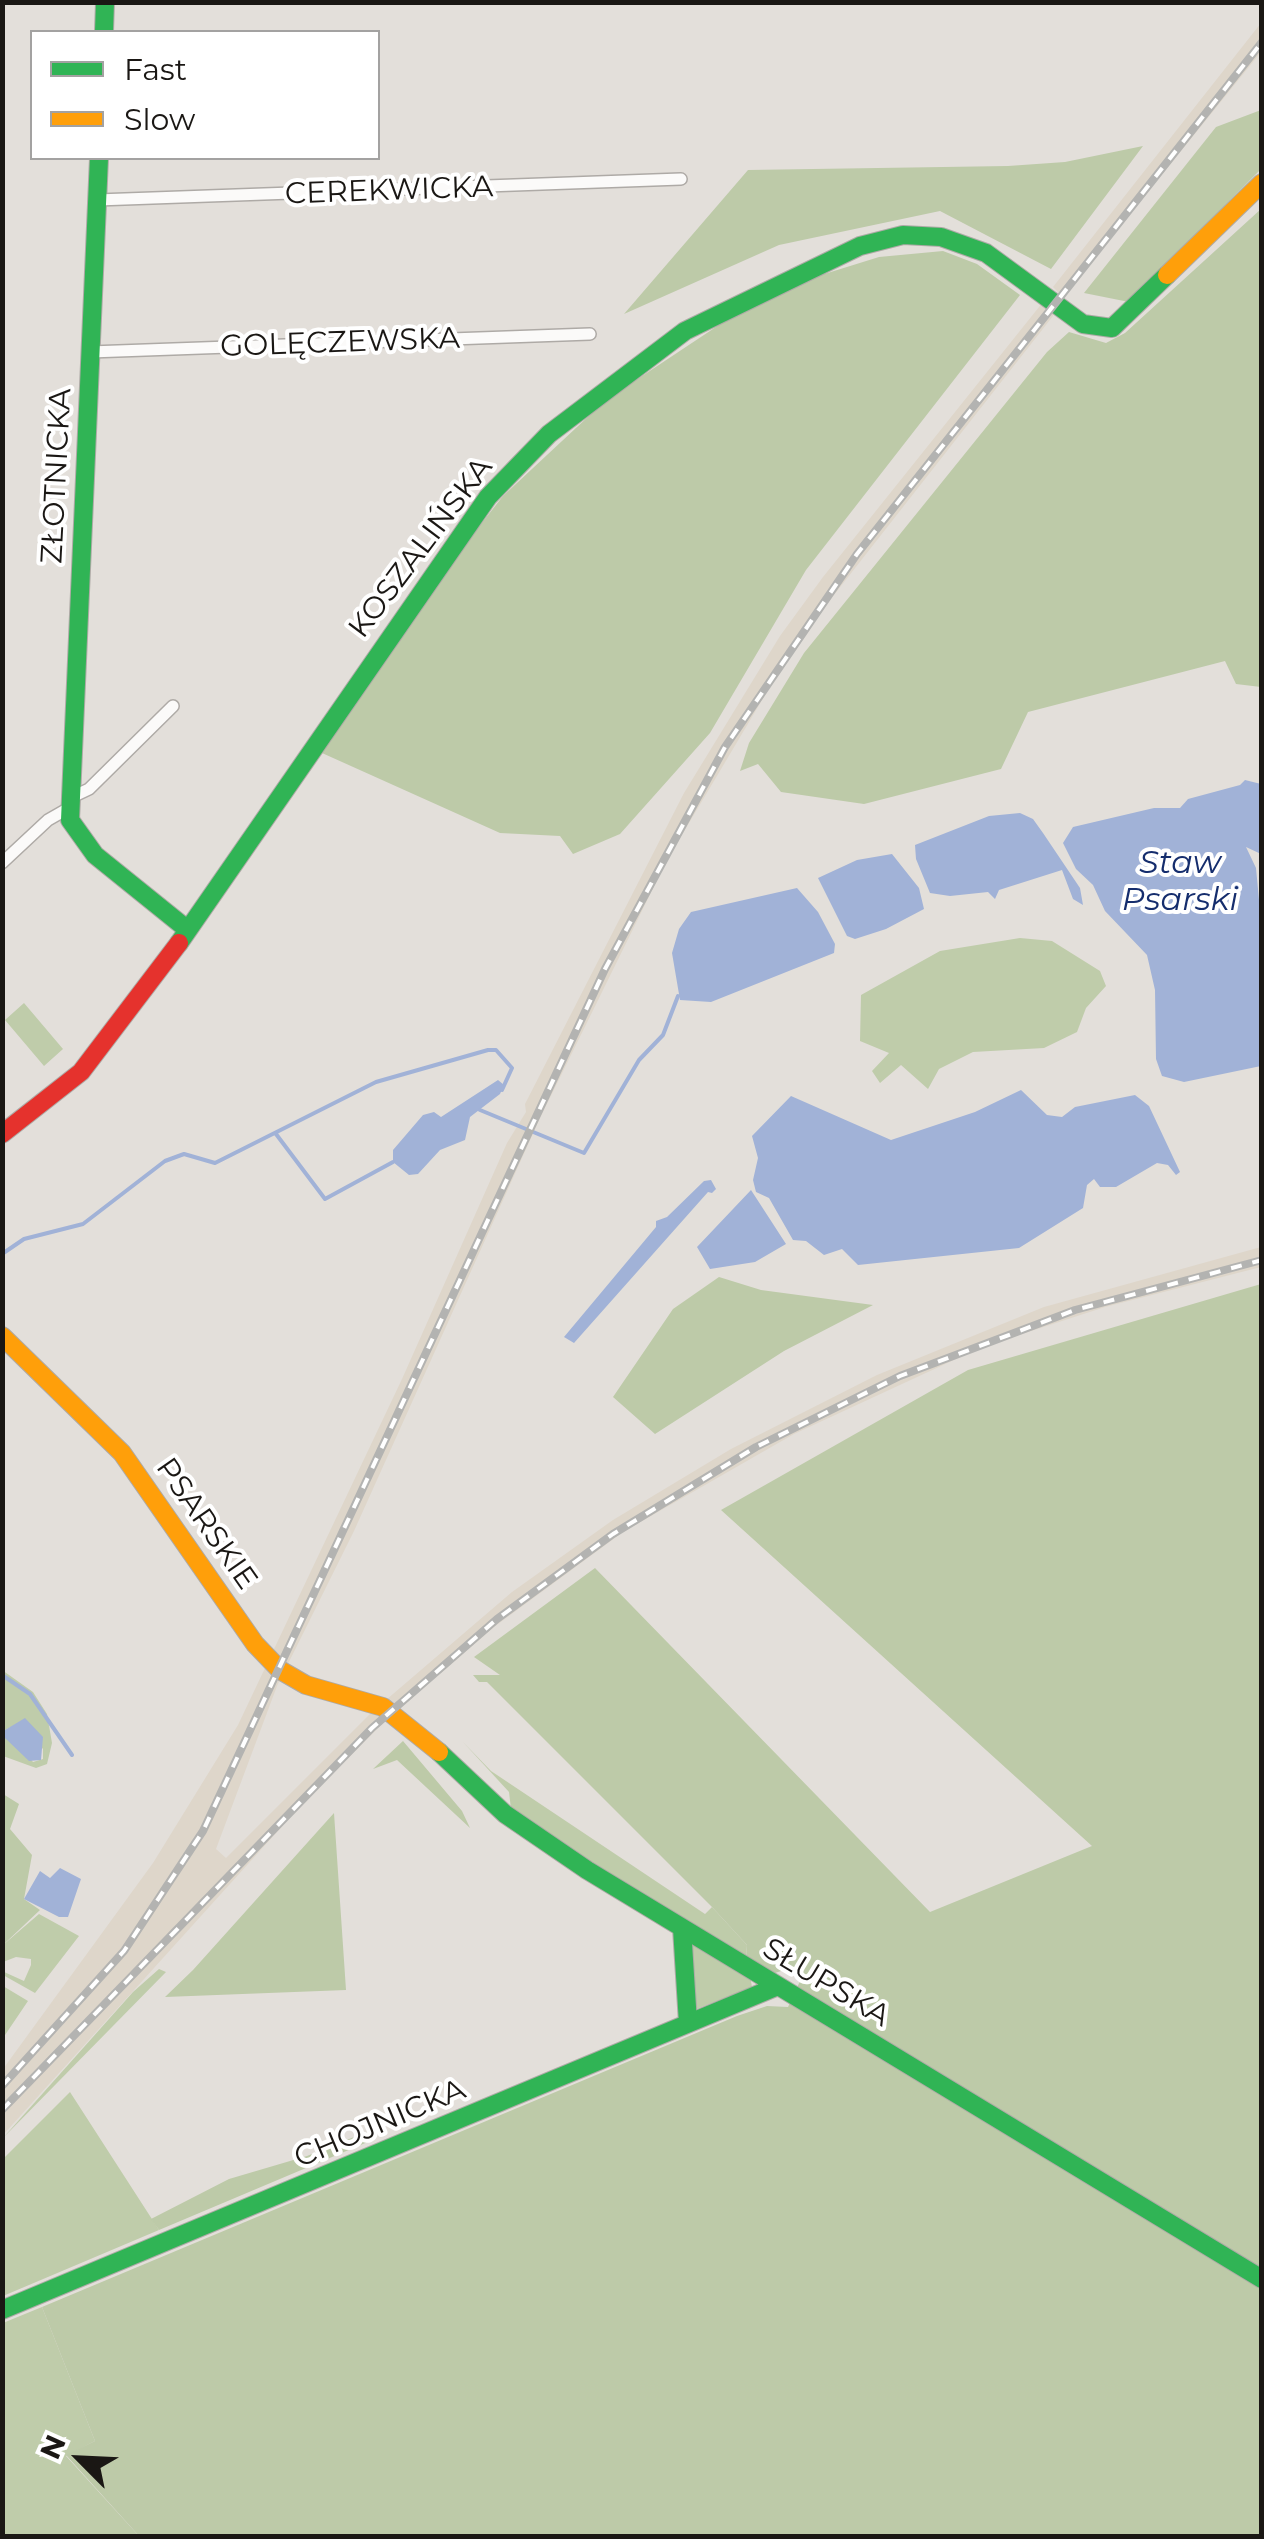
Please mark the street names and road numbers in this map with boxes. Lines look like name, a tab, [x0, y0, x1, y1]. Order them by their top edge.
street label: CEREKWICKA	[284, 169, 494, 213]
street label: GOLĘCZEWSKA	[219, 321, 461, 365]
street label: ZŁOTNICKA	[34, 387, 80, 565]
street label: KOSZALIŃSKA	[342, 451, 500, 645]
street label: PSARSKIE	[148, 1451, 264, 1597]
street label: SŁUPSKA	[756, 1931, 896, 2035]
street label: CHOJNICKA	[289, 2072, 471, 2176]

